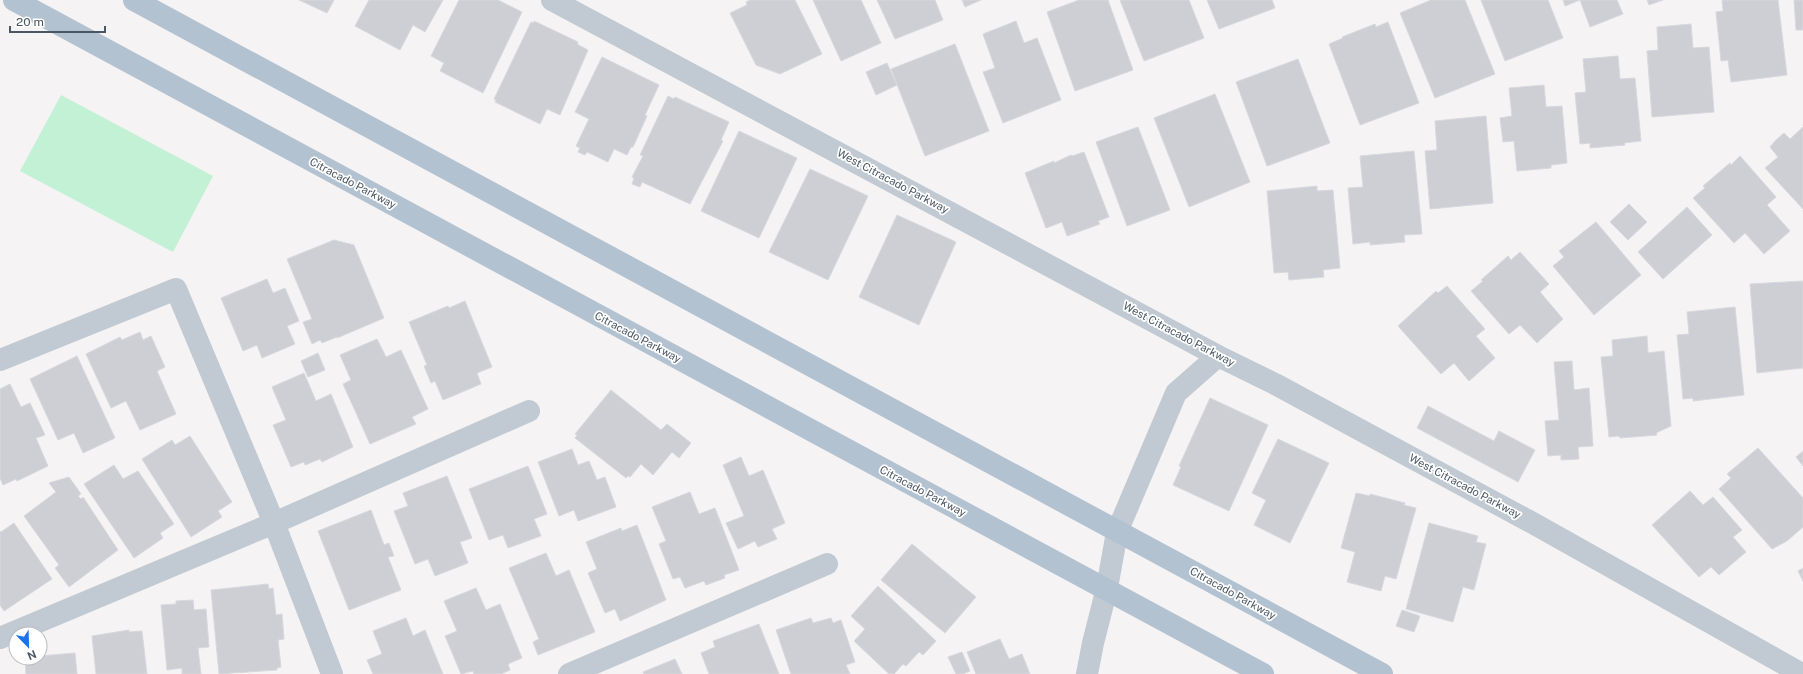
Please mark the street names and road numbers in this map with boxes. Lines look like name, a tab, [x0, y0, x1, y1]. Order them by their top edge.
street label: West Citracado Parkway	[835, 146, 951, 216]
street label: Citracado Parkway	[308, 155, 398, 211]
street label: West Citracado Parkway	[1121, 299, 1237, 369]
street label: Citracado Parkway	[593, 309, 683, 365]
street label: West Citracado Parkway	[1407, 451, 1523, 521]
street label: Citracado Parkway	[878, 463, 968, 519]
street label: Citracado Parkway	[1188, 564, 1278, 622]

